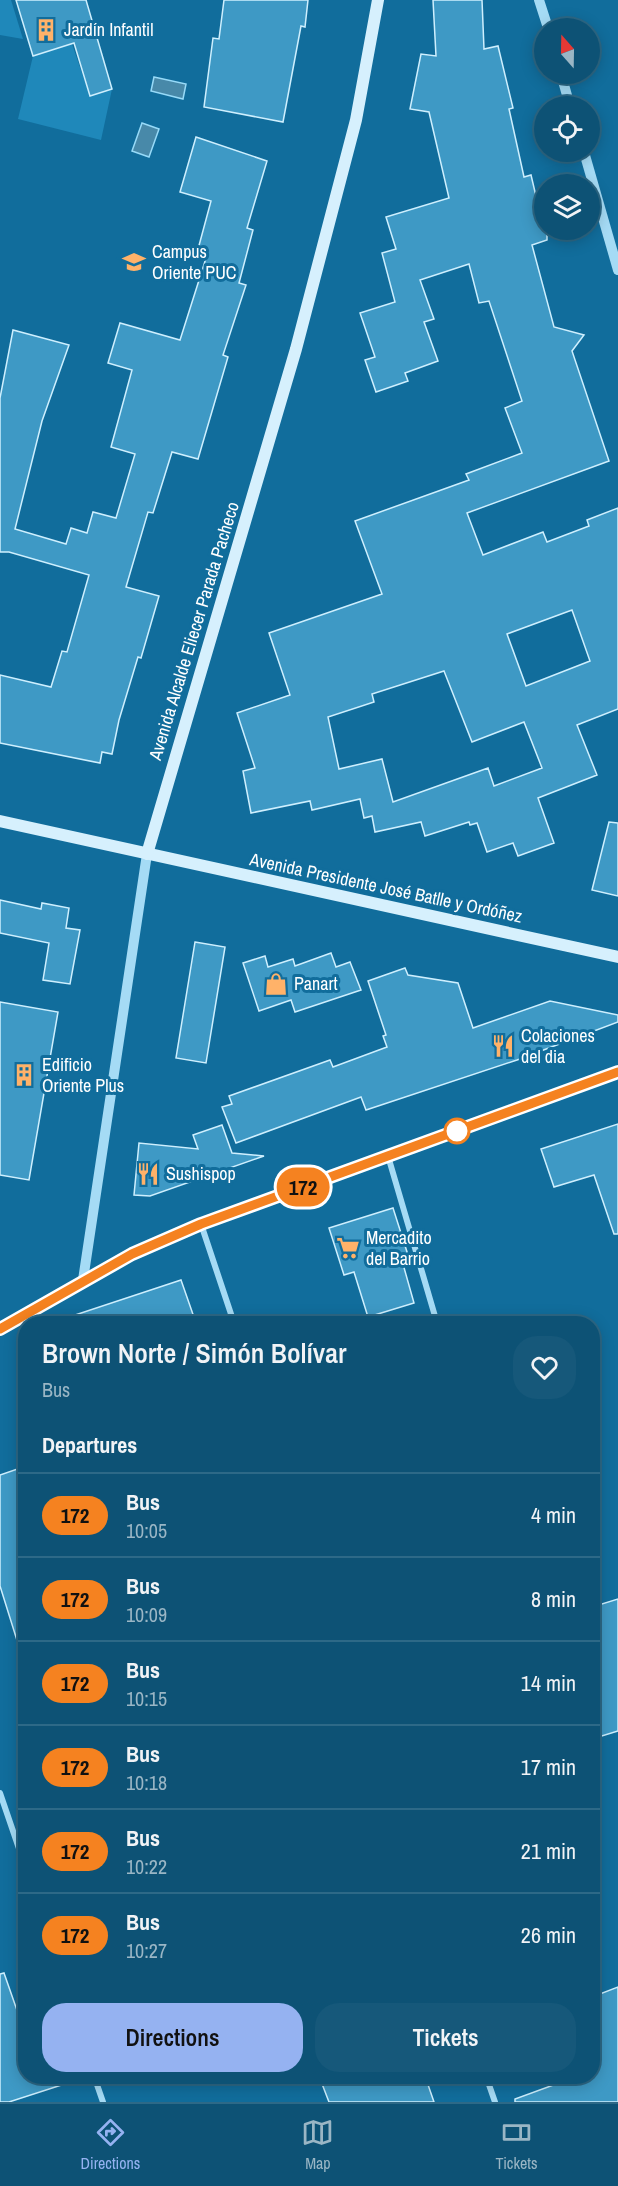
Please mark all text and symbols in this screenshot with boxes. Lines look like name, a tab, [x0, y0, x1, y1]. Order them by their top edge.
building icon: Jardín Infantil	[33, 17, 59, 43]
place label: Jardín Infantil	[64, 17, 153, 42]
north arrow	[534, 18, 600, 84]
map controls	[534, 18, 600, 240]
button: locate	[534, 96, 600, 162]
button: layers	[534, 174, 600, 240]
place label: Campus Oriente PUC	[152, 239, 237, 285]
school or university icon: Campus Oriente PUC	[121, 249, 147, 275]
street label: Avenida Alcalde Eliecer Parada Pacheco	[142, 499, 245, 764]
street label: Avenida Presidente José Batlle y Ordóñez	[247, 846, 525, 929]
shop icon: Panart	[263, 971, 289, 997]
place label: Panart	[294, 971, 338, 996]
place label: Colaciones del dia	[521, 1023, 595, 1069]
restaurant icon: Colaciones del dia	[490, 1033, 516, 1059]
place label: Edificio Oriente Plus	[42, 1052, 124, 1098]
building icon: Edificio Oriente Plus	[11, 1062, 37, 1088]
unlabelled marker	[444, 1118, 470, 1144]
restaurant icon: Sushispop	[135, 1161, 161, 1187]
place label: Sushispop	[166, 1161, 236, 1186]
line badge: 172	[268, 1168, 338, 1206]
text: 172	[289, 1173, 317, 1202]
place label: Mercadito del Barrio	[366, 1225, 432, 1271]
supermarket icon: Mercadito del Barrio	[335, 1235, 361, 1261]
text: Brown Norte / Simón Bolívar	[42, 1334, 346, 1372]
button: heart	[513, 1336, 576, 1399]
text: Bus	[42, 1376, 70, 1403]
text: Departures	[42, 1430, 137, 1460]
text: Bus	[126, 1487, 160, 1517]
text: 4 min	[531, 1500, 576, 1530]
text: 172	[61, 1501, 89, 1530]
text: 10:05	[126, 1517, 167, 1544]
text: Bus	[126, 1571, 160, 1601]
text: 8 min	[531, 1584, 576, 1614]
text: 172	[61, 1585, 89, 1614]
text: 10:09	[126, 1601, 167, 1628]
text: Bus	[126, 1655, 160, 1685]
text: 14 min	[521, 1668, 576, 1698]
text: 172	[61, 1669, 89, 1698]
text: 10:15	[126, 1685, 167, 1712]
text: Bus	[126, 1739, 160, 1769]
text: 17 min	[521, 1752, 576, 1782]
text: 172	[61, 1753, 89, 1782]
text: 10:18	[126, 1769, 167, 1796]
text: Bus	[126, 1823, 160, 1853]
text: 21 min	[521, 1836, 576, 1866]
text: 172	[61, 1837, 89, 1866]
text: 10:22	[126, 1853, 167, 1880]
text: Bus	[126, 1907, 160, 1937]
text: 26 min	[521, 1920, 576, 1950]
text: 172	[61, 1921, 89, 1950]
text: 10:27	[126, 1937, 167, 1964]
button: Directions	[42, 2003, 303, 2072]
button: Tickets	[315, 2003, 576, 2072]
tab: Directions	[81, 2116, 140, 2174]
tab: Map	[301, 2116, 334, 2174]
tab: Tickets	[495, 2116, 537, 2174]

